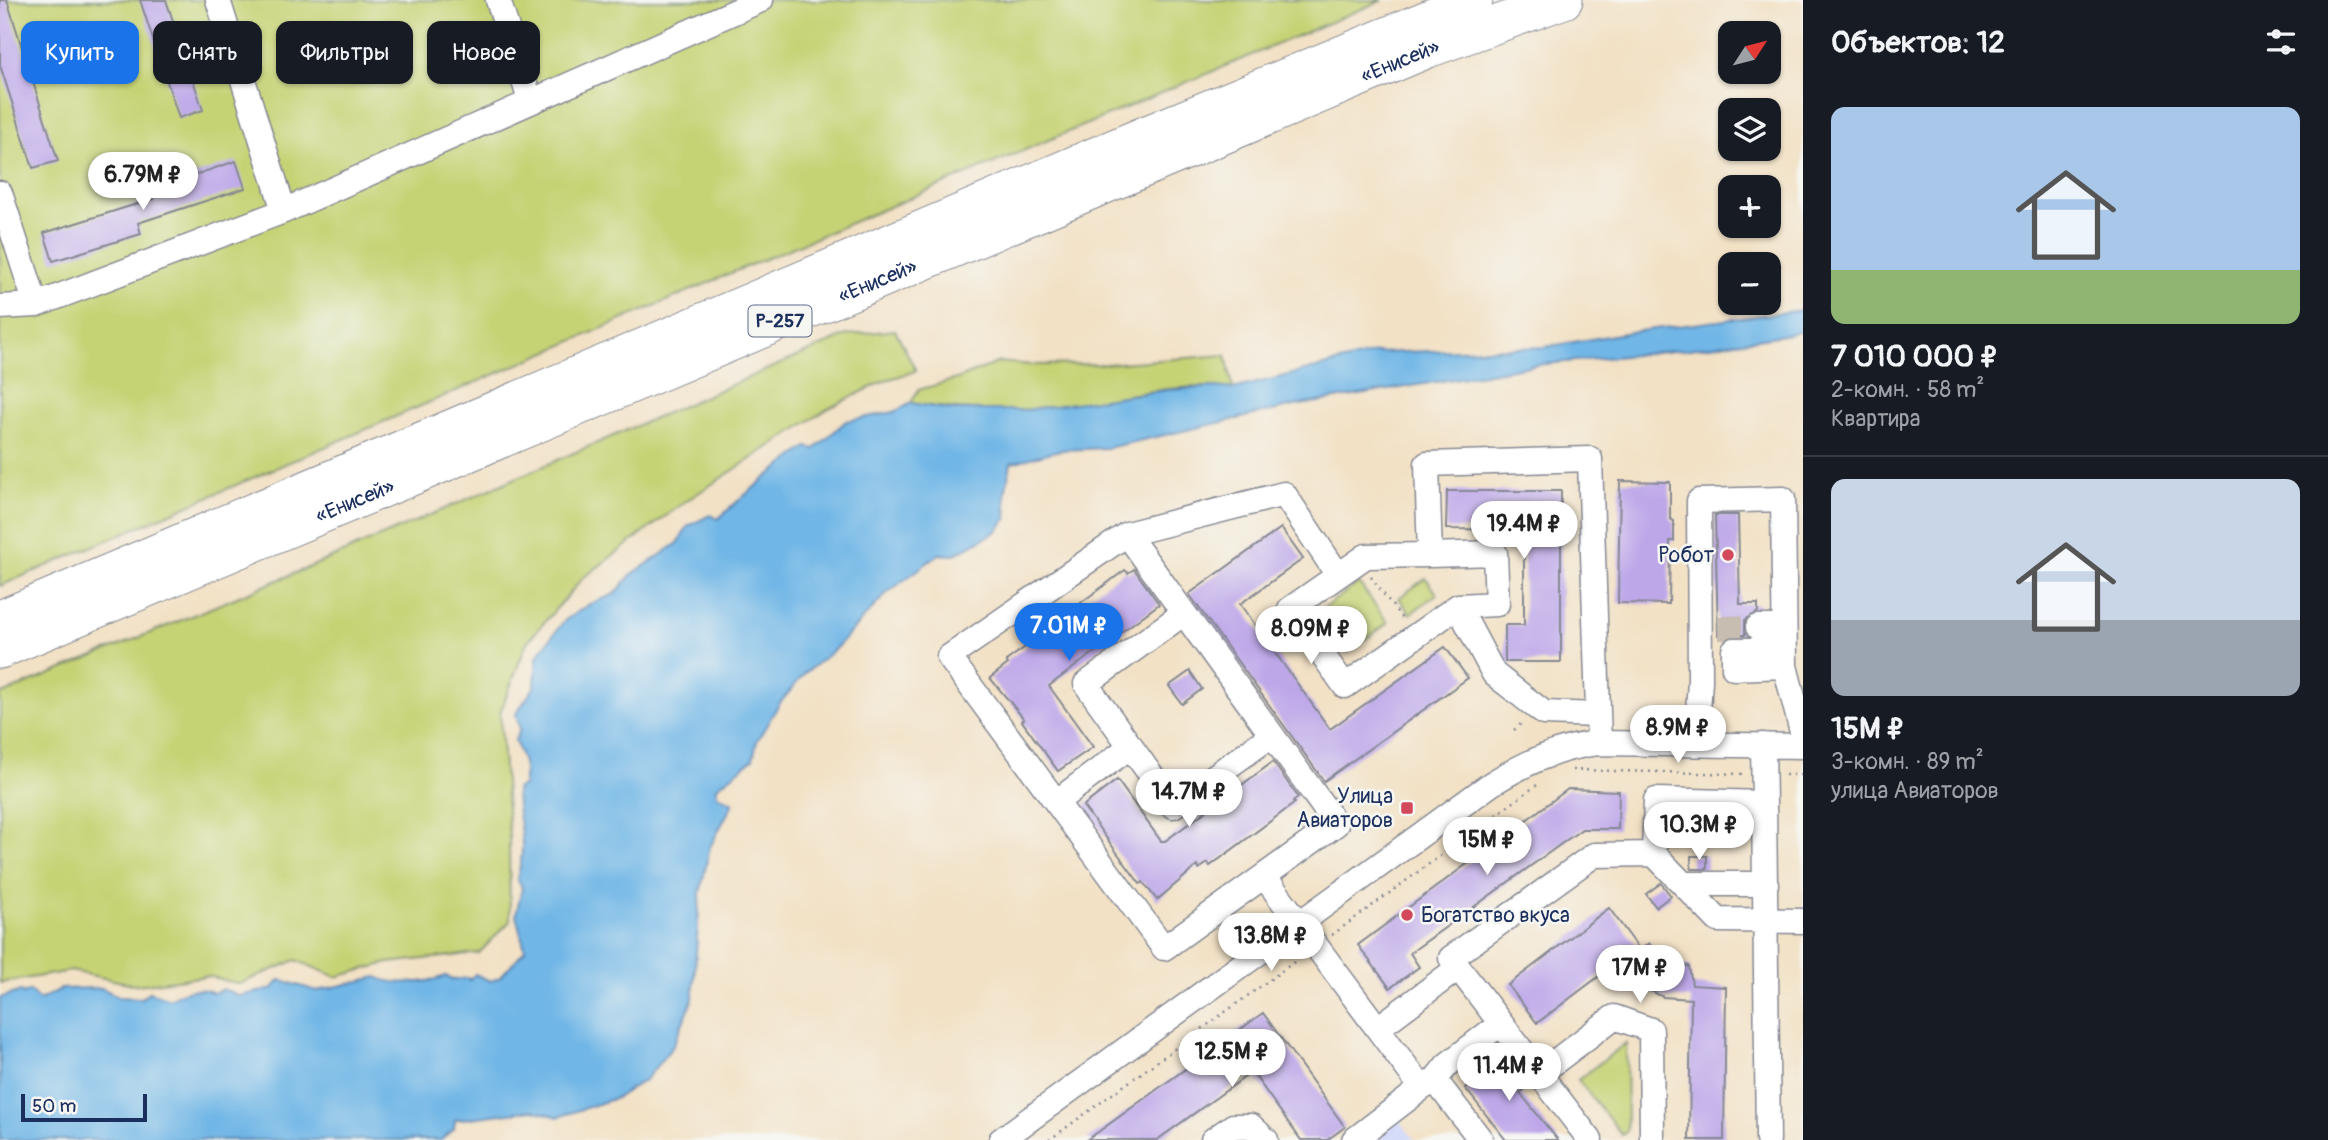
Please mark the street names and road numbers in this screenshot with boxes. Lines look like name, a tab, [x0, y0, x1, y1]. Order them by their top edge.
street label: «Енисей»	[1357, 32, 1443, 89]
street label: «Енисей»	[834, 252, 921, 309]
road number: Р-257	[748, 306, 812, 336]
street label: «Енисей»	[311, 472, 399, 529]

